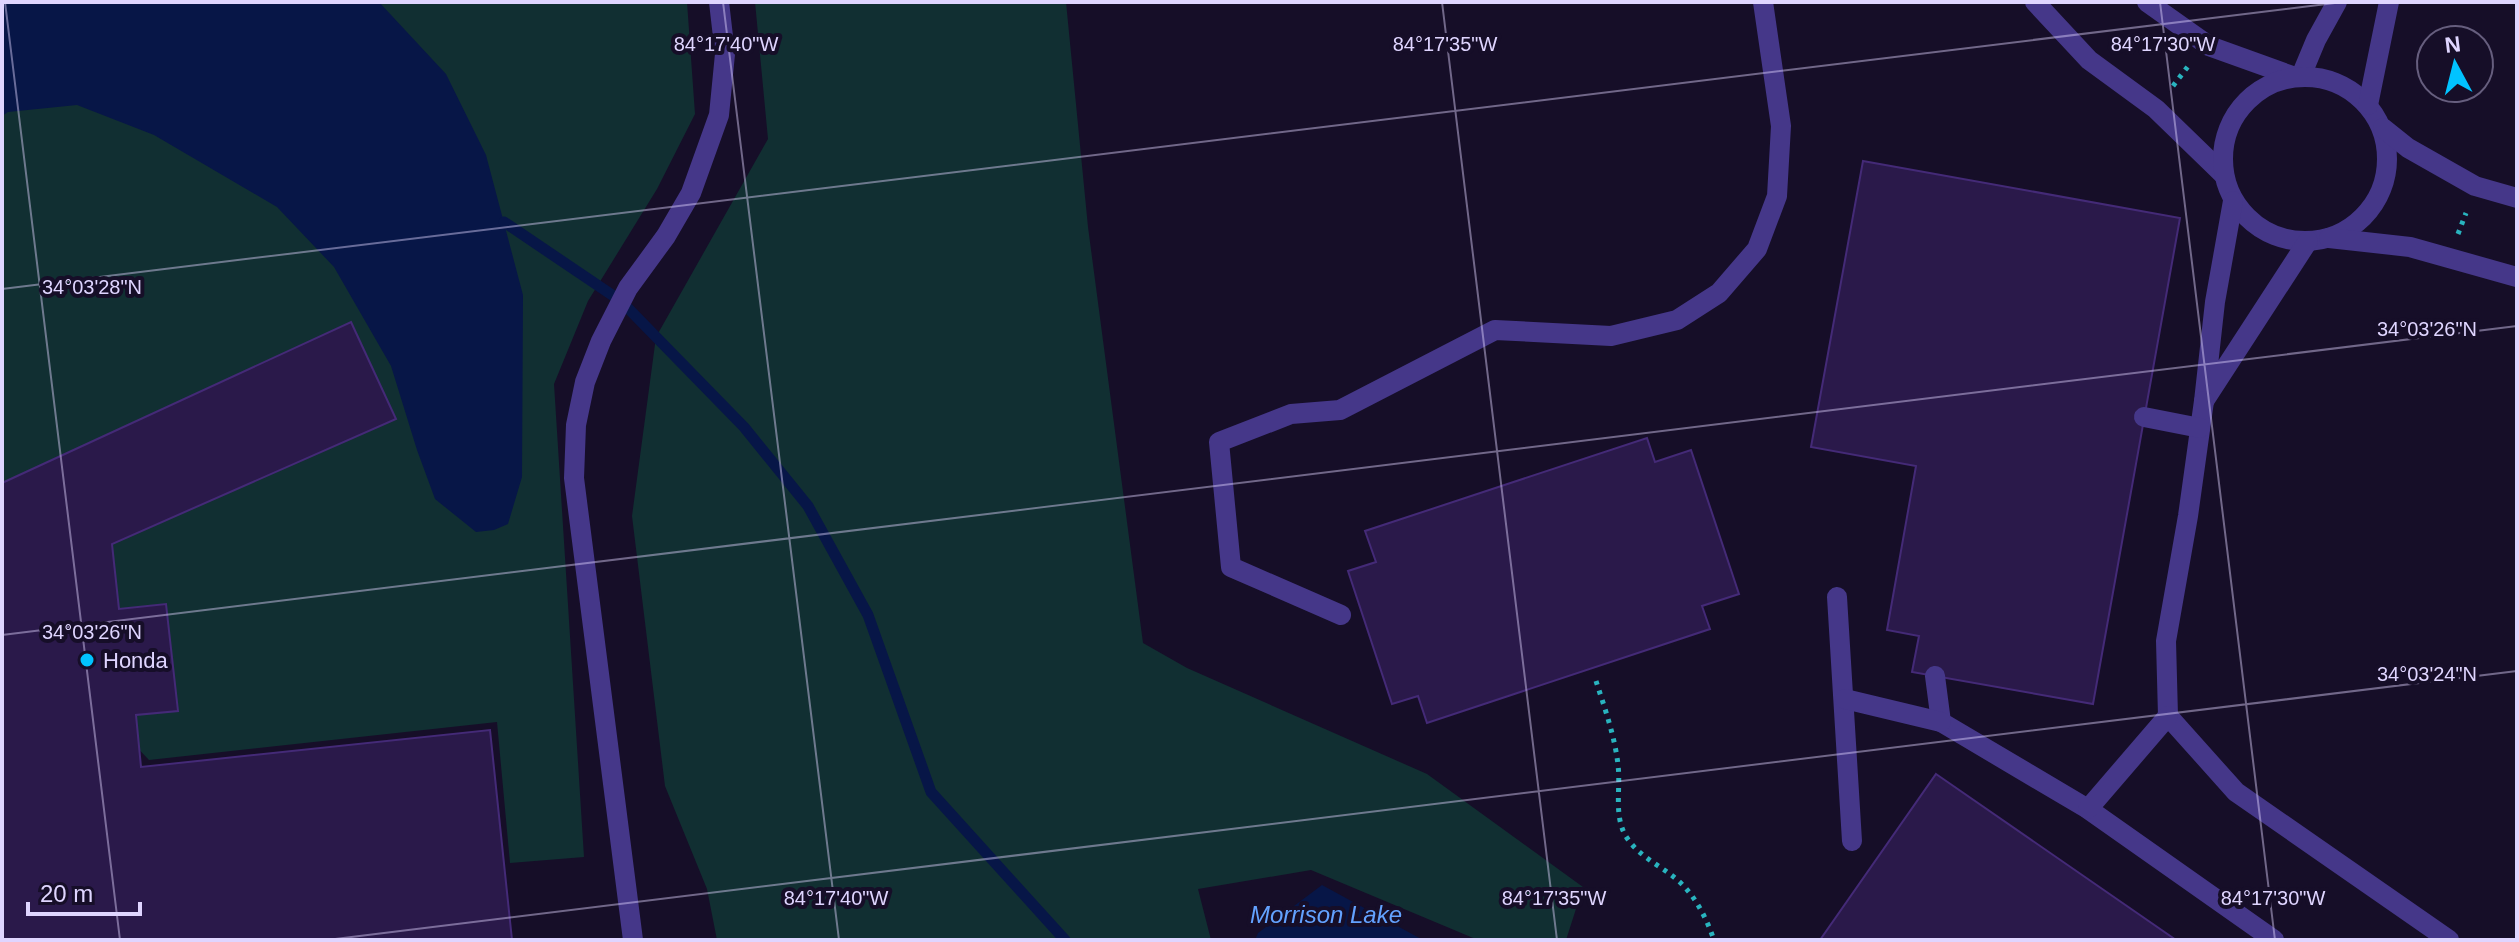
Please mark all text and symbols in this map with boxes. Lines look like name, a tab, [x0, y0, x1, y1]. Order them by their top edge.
north arrow	[2415, 24, 2495, 104]
text: N	[2443, 31, 2462, 58]
text: 84°17'40"W	[674, 33, 778, 55]
text: 84°17'35"W	[1393, 33, 1497, 55]
text: 84°17'30"W	[2111, 33, 2215, 55]
text: 34°03'28"N	[42, 276, 142, 298]
text: 34°03'26"N	[2377, 318, 2477, 340]
text: 34°03'26"N	[42, 621, 142, 643]
place label: Honda	[103, 648, 169, 673]
marker: Honda	[78, 651, 96, 669]
text: 34°03'24"N	[2377, 663, 2477, 685]
scale bar	[28, 866, 140, 916]
text: 20 m	[40, 880, 93, 907]
text: 84°17'40"W	[784, 887, 888, 909]
text: 84°17'35"W	[1502, 887, 1606, 909]
text: 84°17'30"W	[2221, 887, 2325, 909]
water label: Morrison Lake	[1250, 901, 1402, 928]

